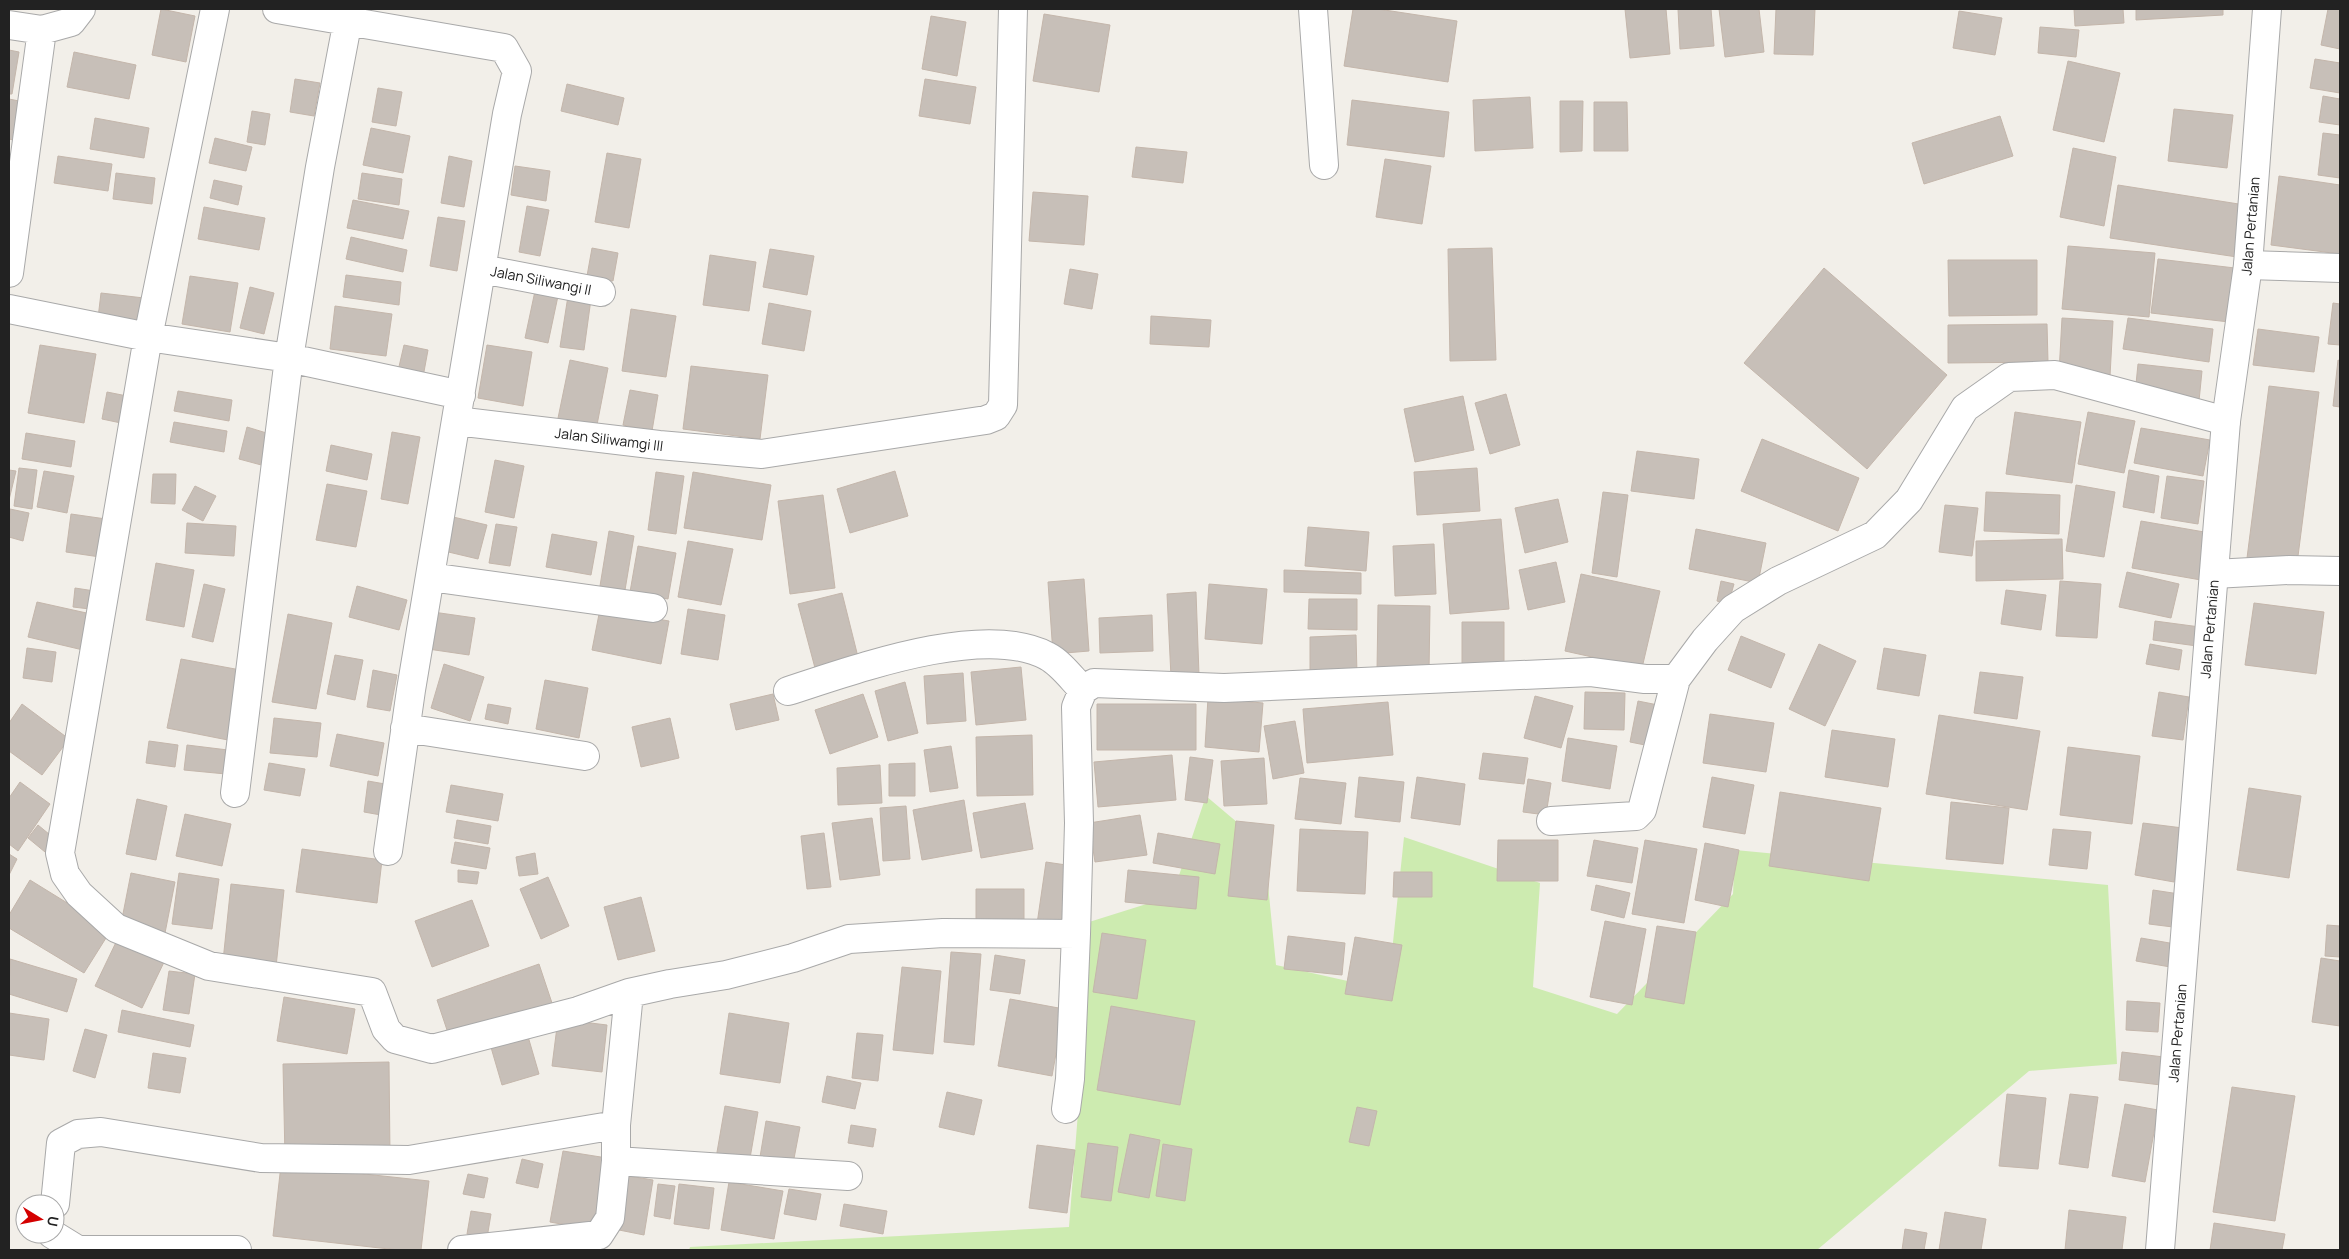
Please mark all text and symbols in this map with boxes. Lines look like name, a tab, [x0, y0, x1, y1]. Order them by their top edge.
street label: Jalan Pertanian	[2236, 176, 2264, 276]
street label: Jalan Siliwangi II	[489, 261, 593, 299]
street label: Jalan Siliwamgi III	[554, 423, 664, 455]
street label: Jalan Pertanian	[2195, 579, 2223, 679]
street label: Jalan Pertanian	[2163, 983, 2191, 1083]
north arrow	[15, 1194, 65, 1244]
text: U	[43, 1215, 64, 1228]

